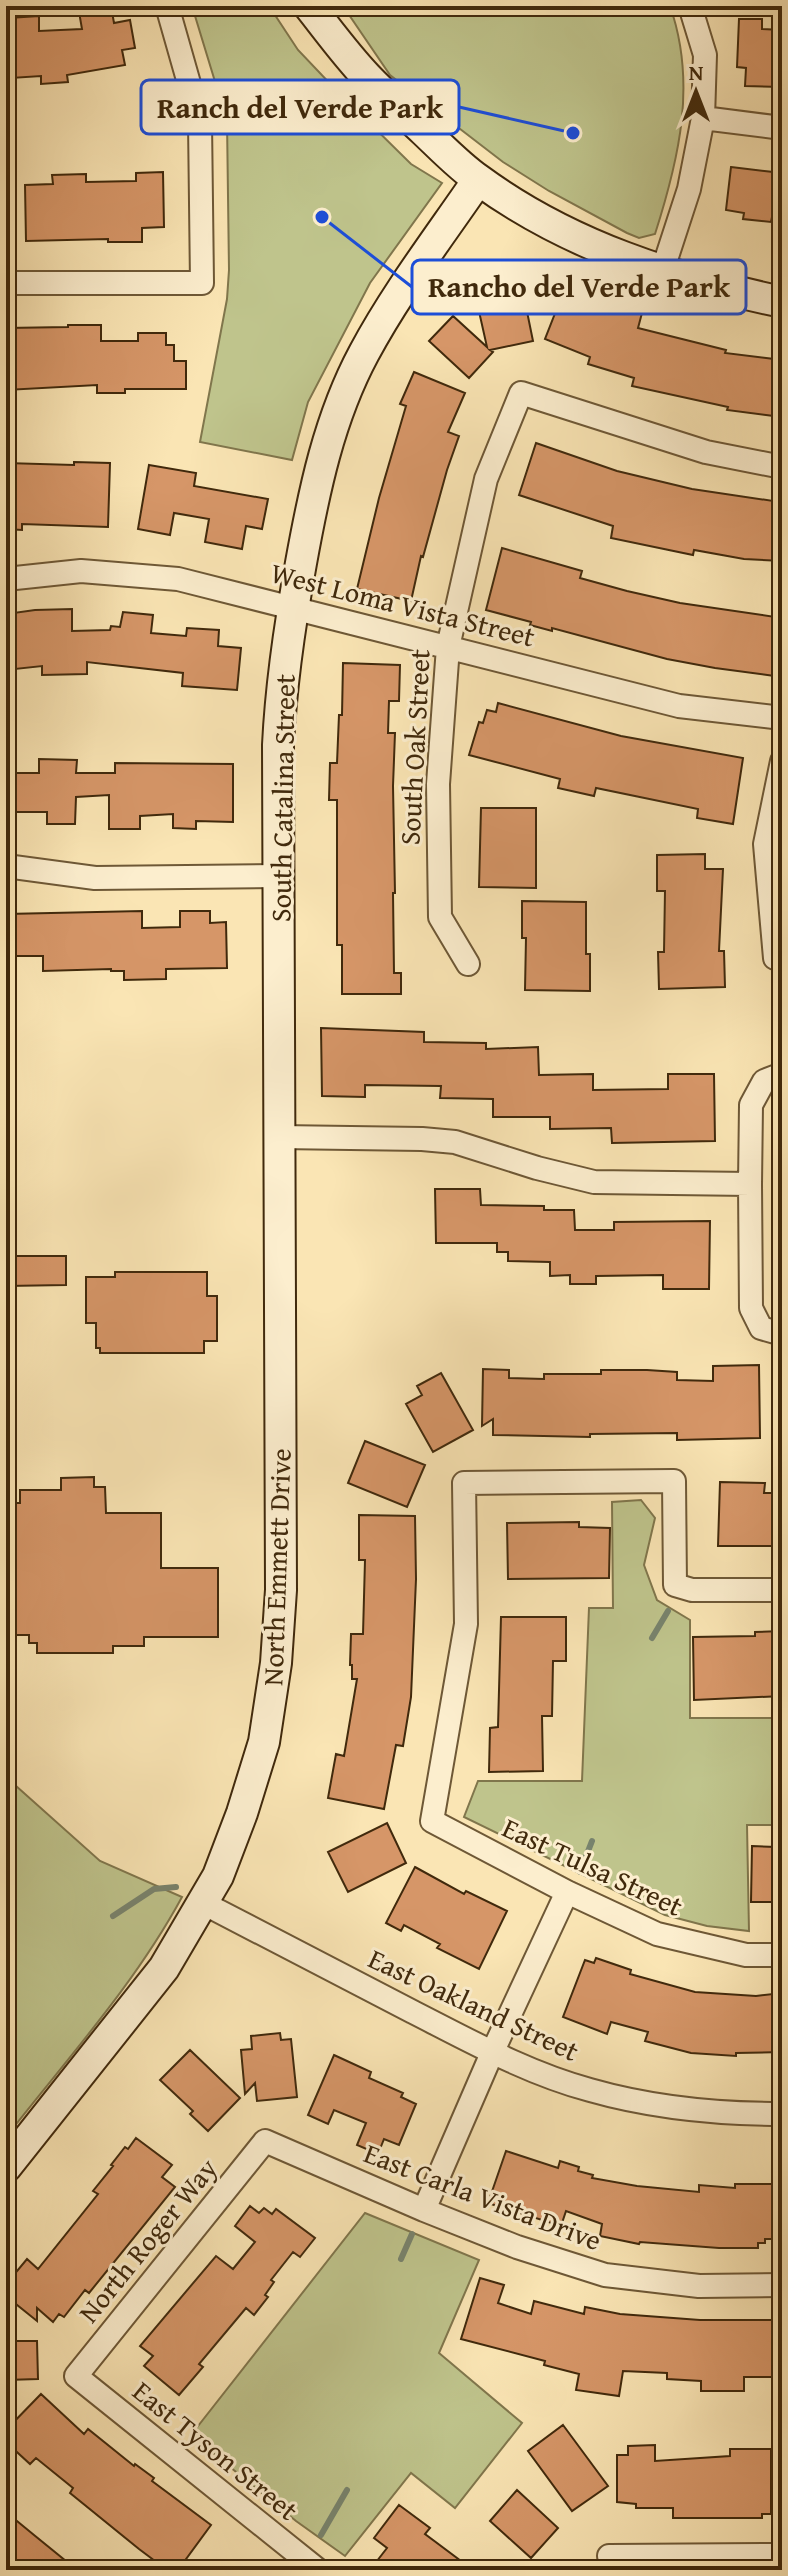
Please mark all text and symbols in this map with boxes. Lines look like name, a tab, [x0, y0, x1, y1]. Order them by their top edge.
north arrow	[656, 52, 736, 132]
text: N	[689, 56, 704, 88]
callout: Ranch del Verde Park	[141, 80, 459, 134]
text: Ranch del Verde Park	[157, 85, 444, 129]
callout: Rancho del Verde Park	[412, 260, 746, 314]
text: Rancho del Verde Park	[428, 264, 731, 308]
street label: West Loma Vista Street	[267, 551, 539, 657]
street label: South Oak Street	[388, 648, 440, 846]
street label: South Catalina Street	[259, 673, 305, 922]
street label: North Emmett Drive	[251, 1447, 301, 1687]
street label: East Tulsa Street	[496, 1806, 690, 1926]
street label: East Oakland Street	[362, 1937, 586, 2071]
street label: East Carla Vista Drive	[358, 2132, 608, 2260]
street label: North Roger Way	[68, 2149, 226, 2331]
street label: East Tyson Street	[124, 2370, 308, 2530]

